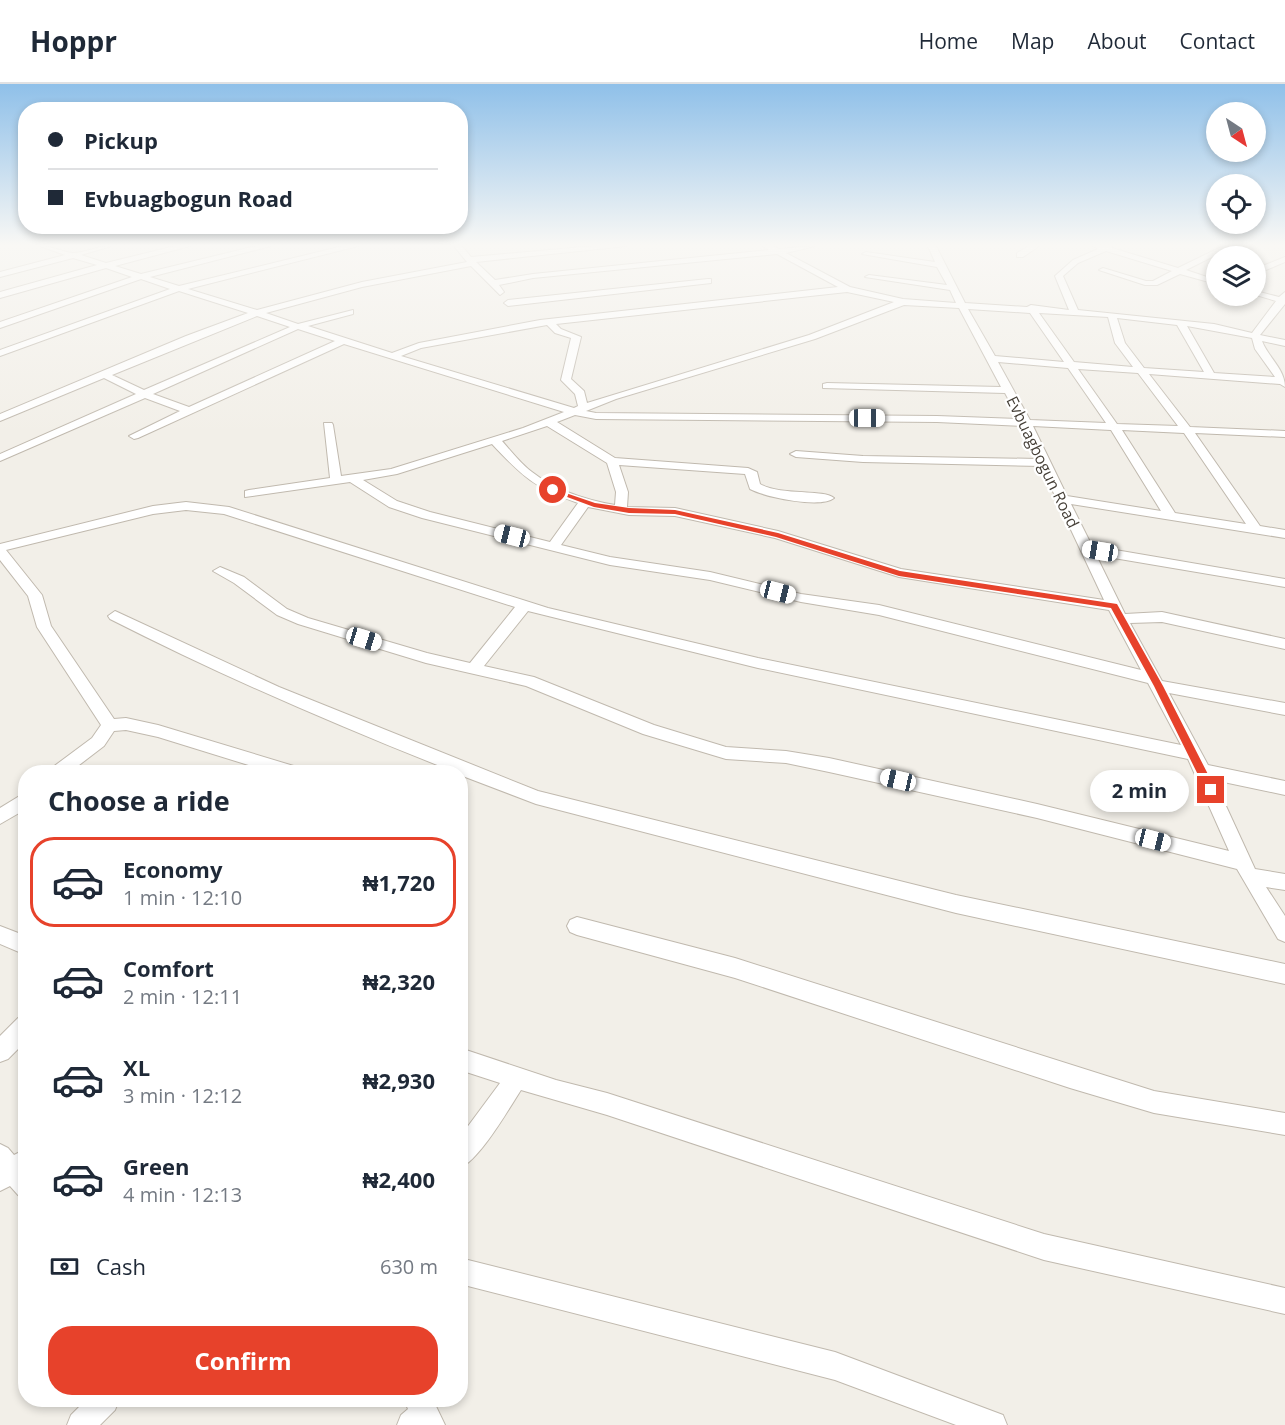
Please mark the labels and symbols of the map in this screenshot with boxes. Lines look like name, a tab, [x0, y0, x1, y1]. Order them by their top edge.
north arrow	[1206, 102, 1266, 162]
street label: Evbuagbogun Road	[1002, 392, 1084, 532]
car	[849, 409, 885, 427]
route start	[539, 476, 566, 503]
car	[492, 523, 532, 549]
car	[1081, 539, 1119, 563]
car	[758, 579, 798, 605]
car	[344, 625, 384, 653]
car	[878, 767, 918, 793]
callout: 2 min	[1091, 769, 1190, 811]
route end	[1197, 776, 1224, 803]
car	[1133, 827, 1173, 853]

